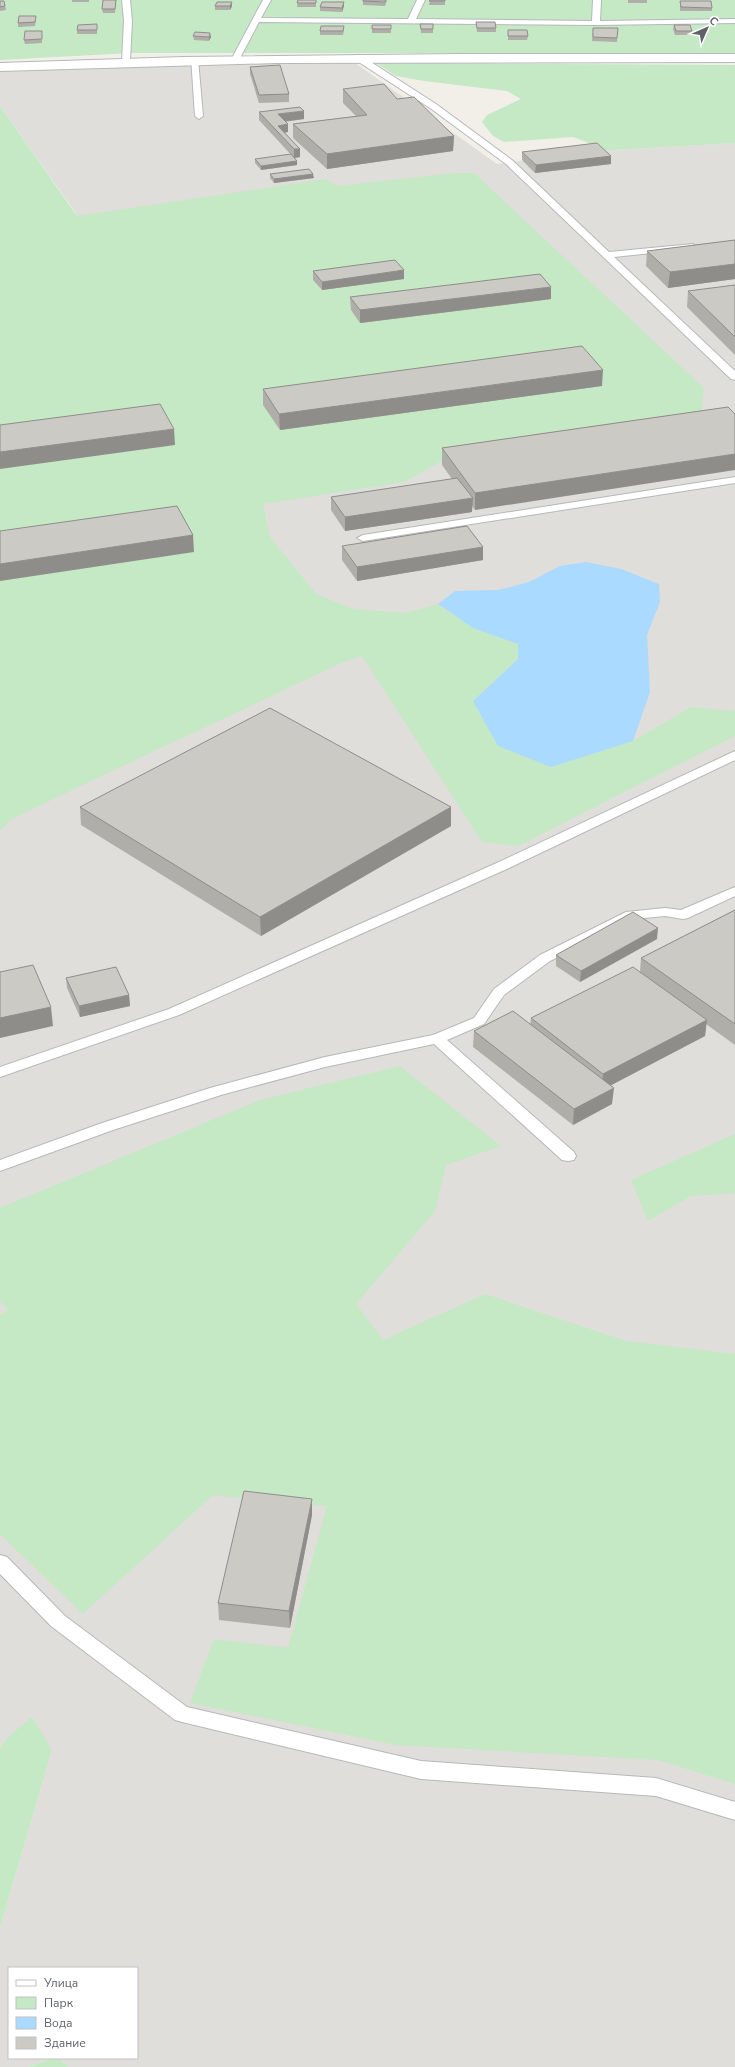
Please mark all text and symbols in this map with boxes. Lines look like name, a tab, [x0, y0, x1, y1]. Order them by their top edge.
north arrow	[687, 8, 727, 48]
text: С	[706, 13, 722, 30]
legend	[8, 1967, 138, 2059]
text: Улица	[43, 1975, 78, 1991]
text: Парк	[44, 1995, 74, 2011]
text: Вода	[44, 2015, 72, 2031]
text: Здание	[44, 2035, 86, 2051]

